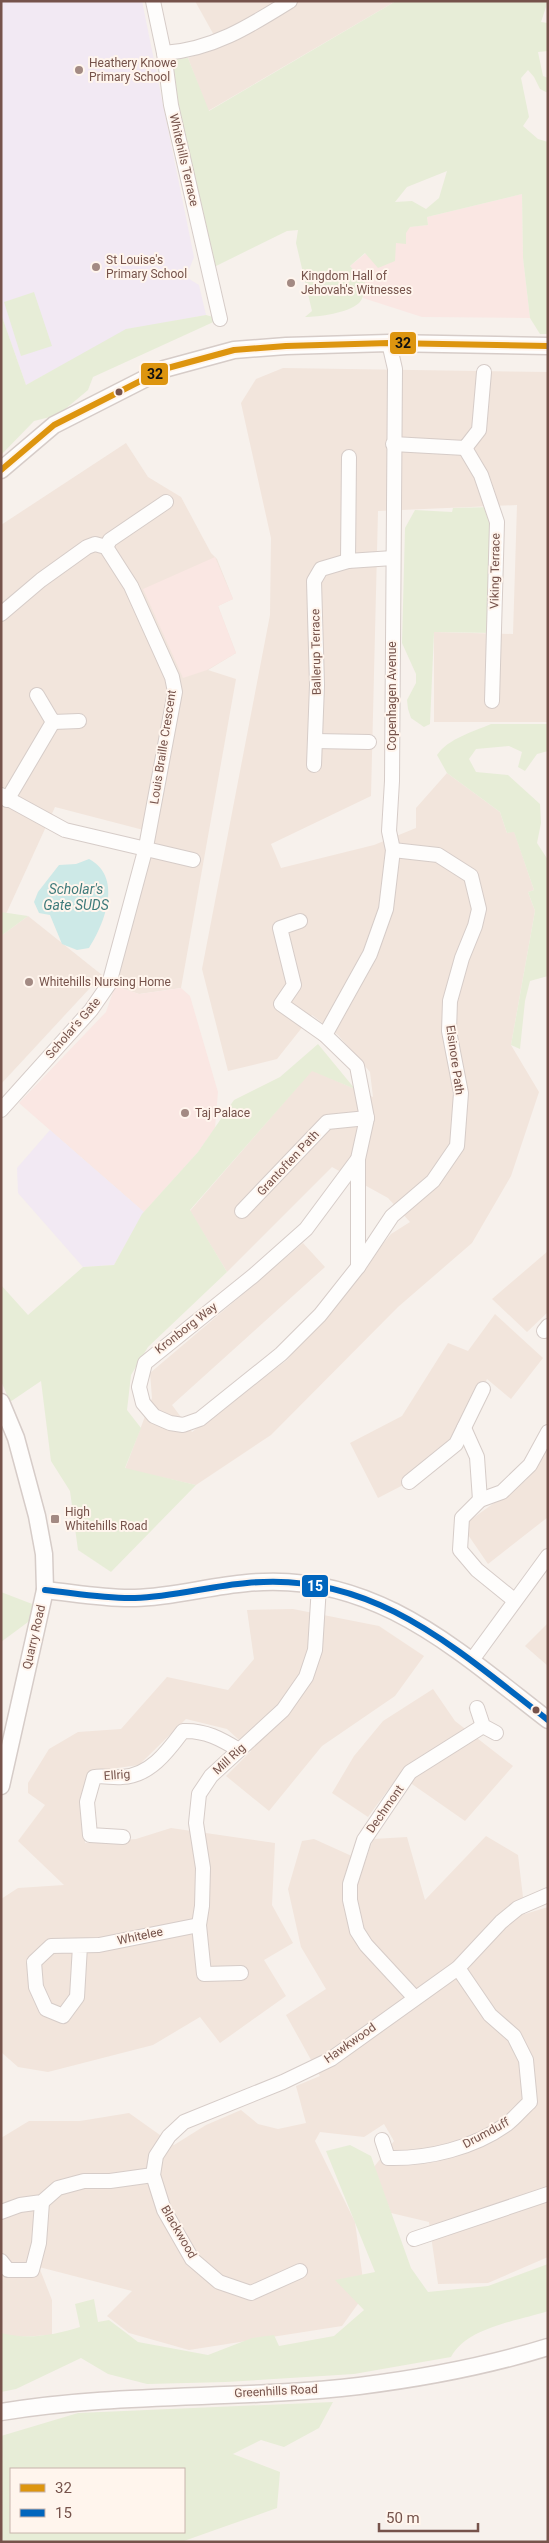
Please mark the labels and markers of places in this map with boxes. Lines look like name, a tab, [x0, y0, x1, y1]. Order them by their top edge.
place label: Heathery Knowe Primary School	[89, 56, 176, 84]
marker: Heathery Knowe Primary School	[73, 64, 85, 76]
place label: St Louise's Primary School	[106, 253, 187, 281]
marker: St Louise's Primary School	[90, 261, 102, 273]
place label: Kingdom Hall of Jehovah's Witnesses	[301, 269, 412, 297]
marker: Kingdom Hall of Jehovah's Witnesses	[285, 277, 297, 289]
unlabelled marker	[114, 387, 124, 397]
place label: Whitehills Nursing Home	[39, 975, 171, 989]
marker: Whitehills Nursing Home	[23, 976, 35, 988]
place label: Taj Palace	[195, 1106, 250, 1120]
marker: Taj Palace	[179, 1107, 191, 1119]
place label: High Whitehills Road	[65, 1505, 148, 1533]
marker: High Whitehills Road	[49, 1513, 61, 1525]
unlabelled marker	[531, 1705, 541, 1715]

